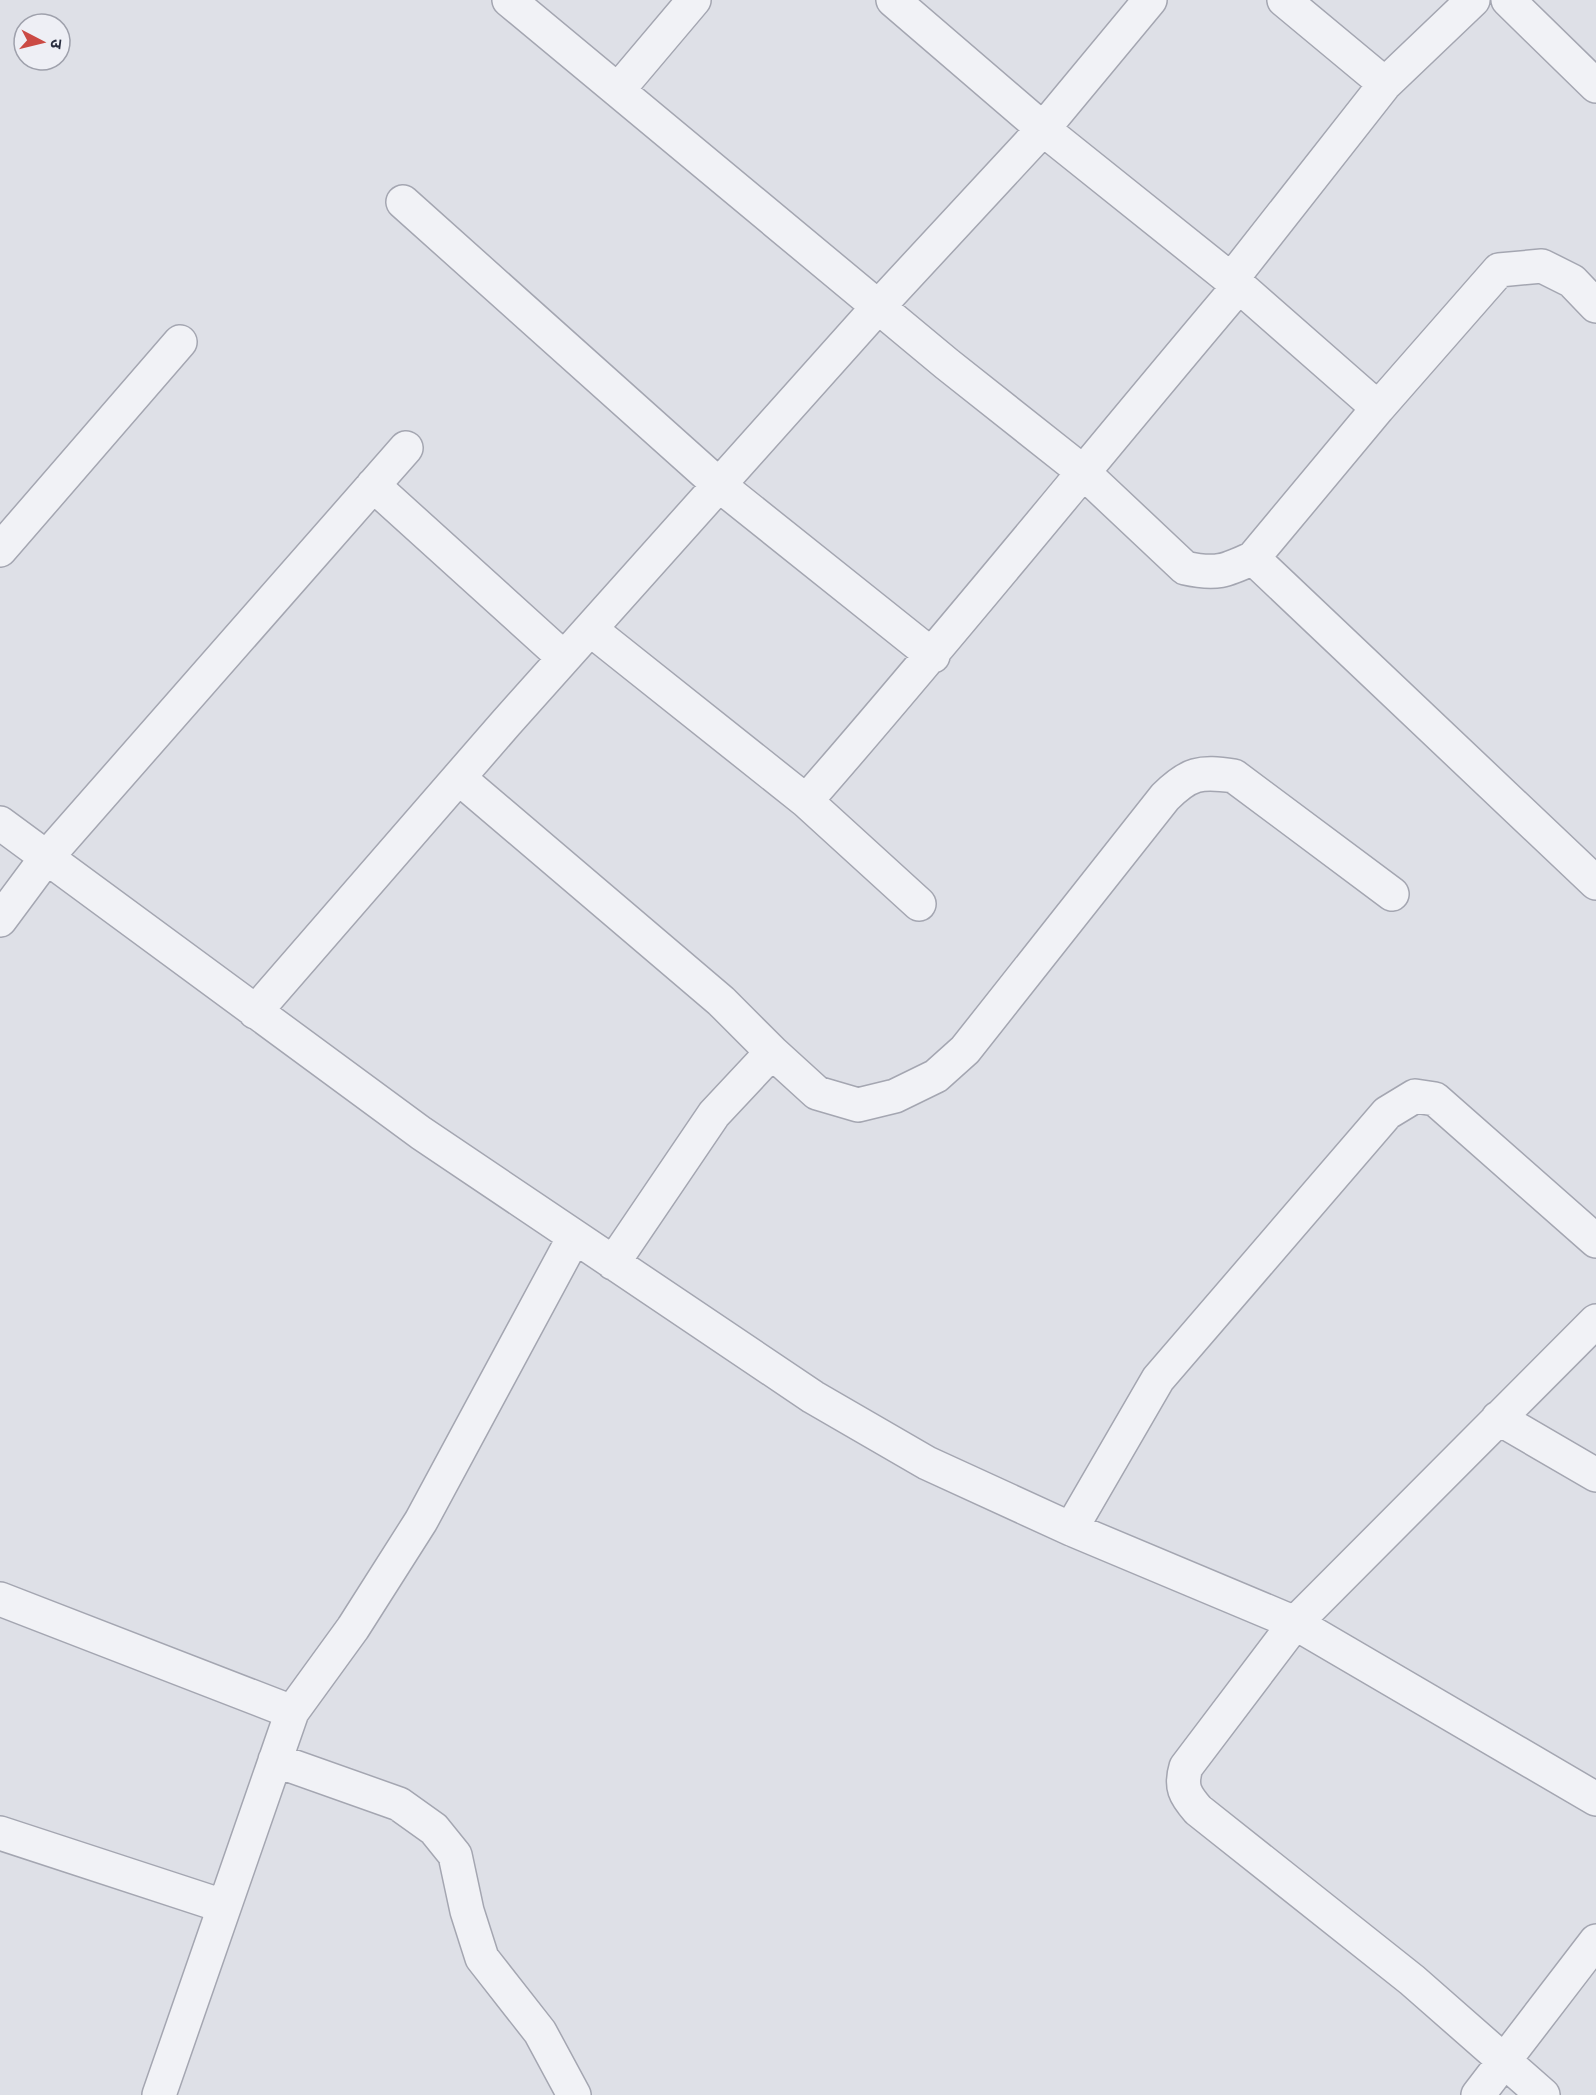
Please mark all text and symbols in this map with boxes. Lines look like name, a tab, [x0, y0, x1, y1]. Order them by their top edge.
north arrow	[12, 12, 72, 72]
text: उ	[45, 38, 67, 50]

